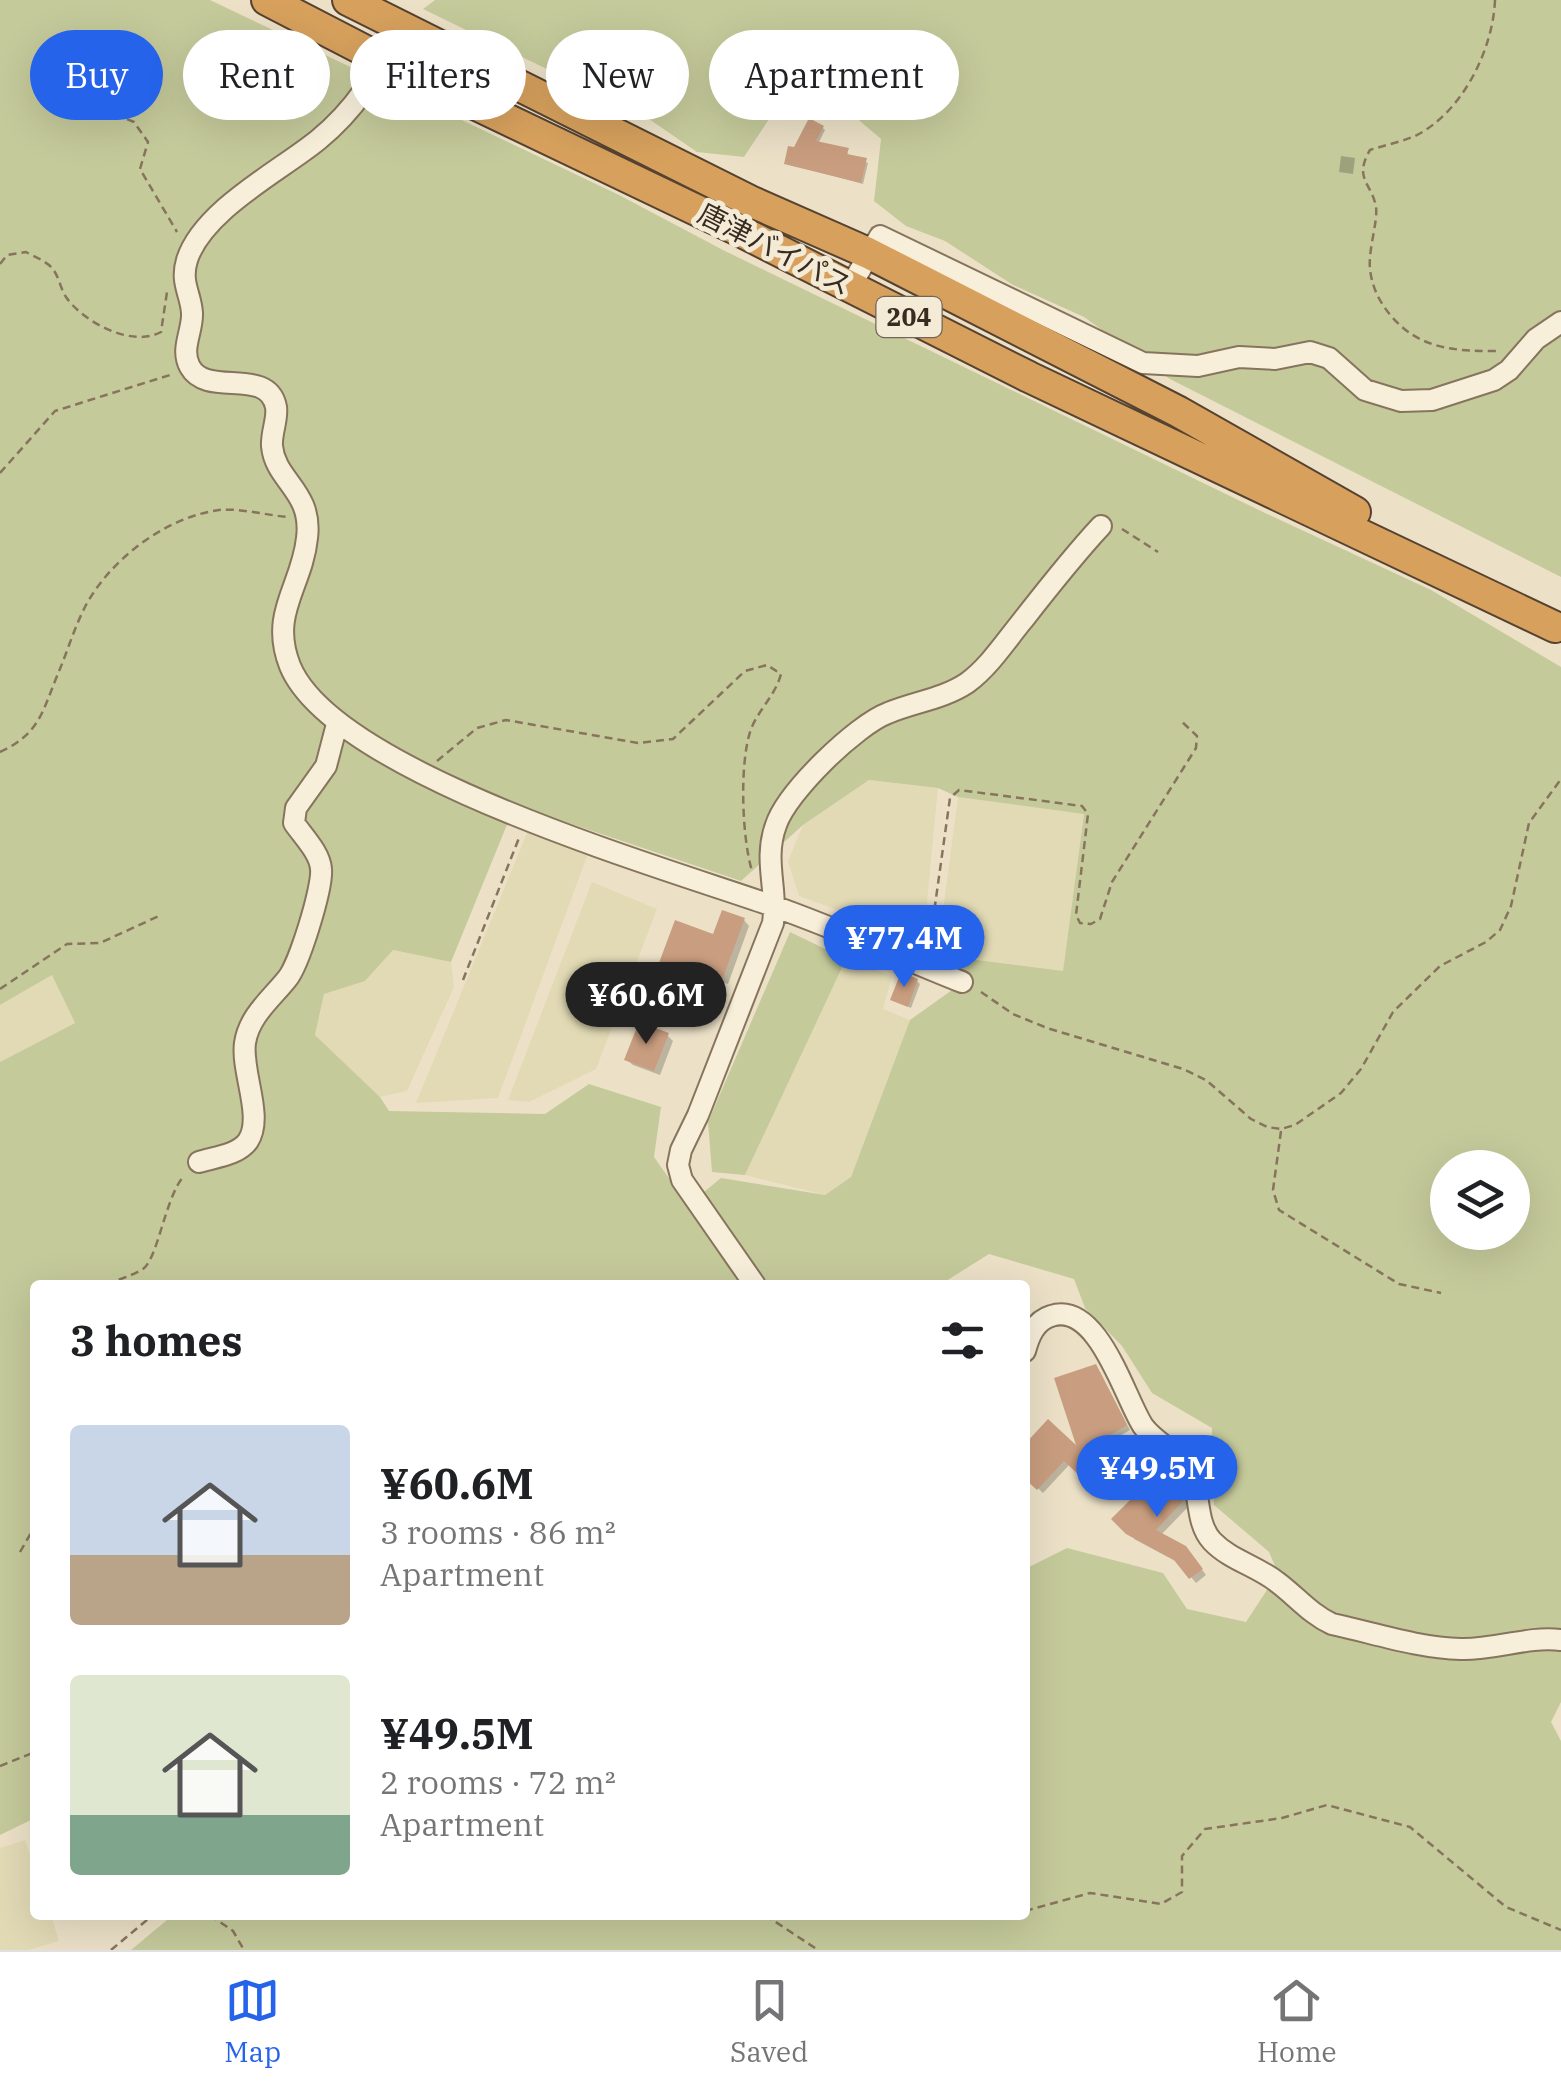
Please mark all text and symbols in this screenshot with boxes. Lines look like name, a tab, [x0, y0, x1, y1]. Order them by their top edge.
chip: Buy	[30, 30, 163, 120]
chip: Rent	[183, 30, 330, 120]
chip: Filters	[350, 30, 526, 120]
chip: New	[546, 30, 689, 120]
chip: Apartment	[709, 30, 959, 120]
street label: 唐津バイパス	[692, 194, 858, 303]
road number: 204	[876, 297, 942, 337]
pin: ¥77.4M	[823, 905, 985, 990]
text: ¥77.4M	[845, 916, 963, 958]
pin: ¥60.6M	[565, 962, 727, 1047]
text: ¥60.6M	[587, 973, 705, 1015]
map controls	[1430, 1150, 1530, 1250]
button: layers	[1430, 1150, 1530, 1250]
text: 3 homes	[70, 1313, 243, 1368]
icon: filters	[935, 1313, 990, 1368]
pin: ¥49.5M	[1076, 1435, 1238, 1520]
text: ¥49.5M	[1098, 1446, 1216, 1488]
text: ¥60.6M	[380, 1456, 534, 1511]
icon: home	[150, 1465, 270, 1585]
text: 3 rooms · 86 m²	[380, 1511, 616, 1553]
text: Apartment	[380, 1553, 544, 1595]
text: ¥49.5M	[380, 1706, 534, 1761]
icon: home	[150, 1715, 270, 1835]
text: 2 rooms · 72 m²	[380, 1761, 616, 1803]
text: Apartment	[380, 1803, 544, 1845]
tab: Map	[224, 1973, 281, 2070]
tab: Saved	[730, 1973, 808, 2070]
tab: Home	[1257, 1973, 1337, 2070]

